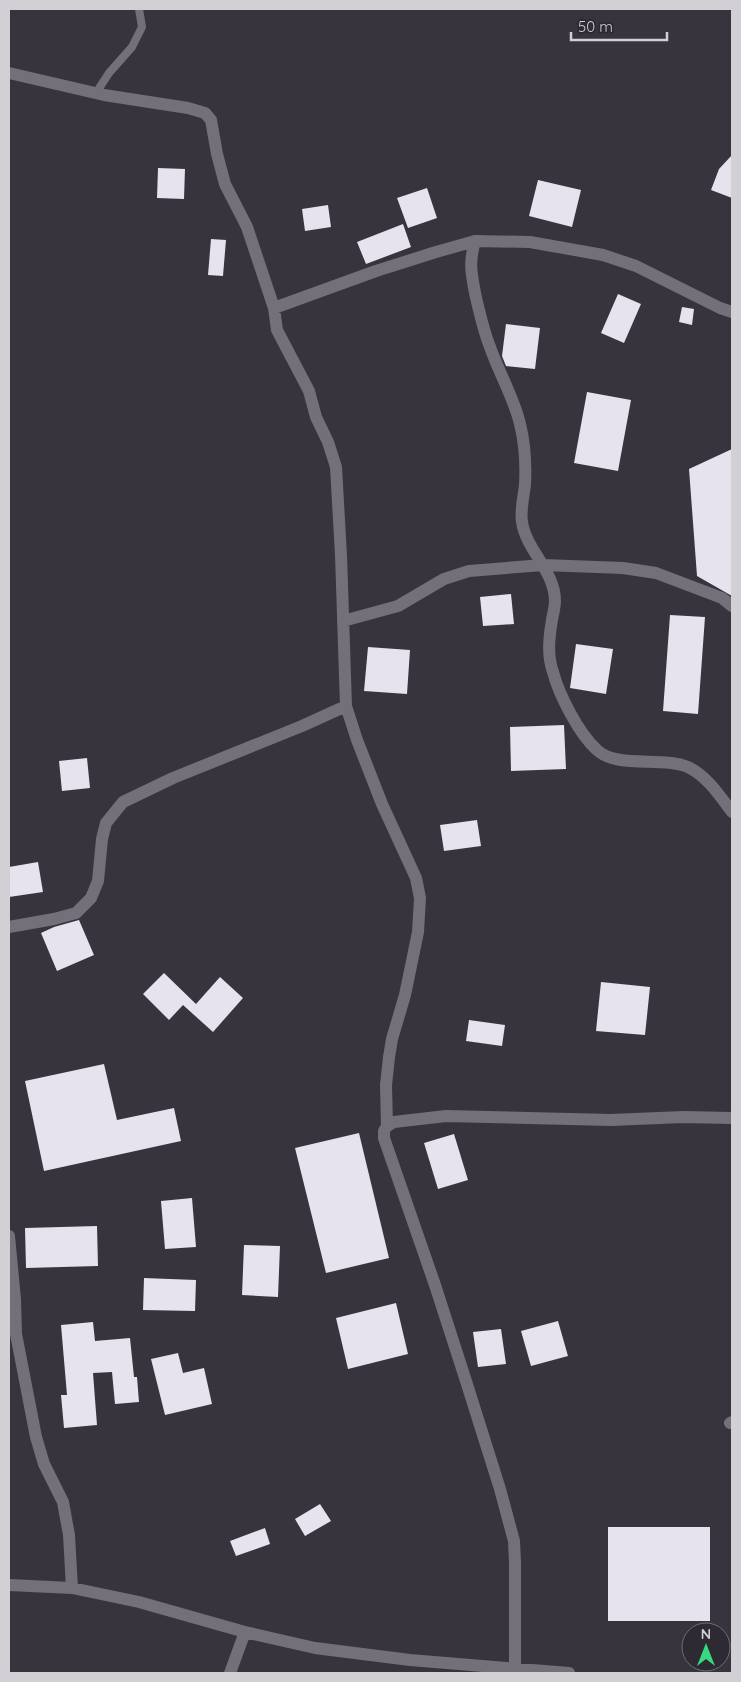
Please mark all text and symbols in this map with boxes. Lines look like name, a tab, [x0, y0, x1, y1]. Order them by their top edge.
scale bar	[571, 10, 667, 42]
text: 50 m	[578, 17, 613, 36]
north arrow	[681, 1622, 731, 1672]
text: N	[701, 1625, 711, 1643]

